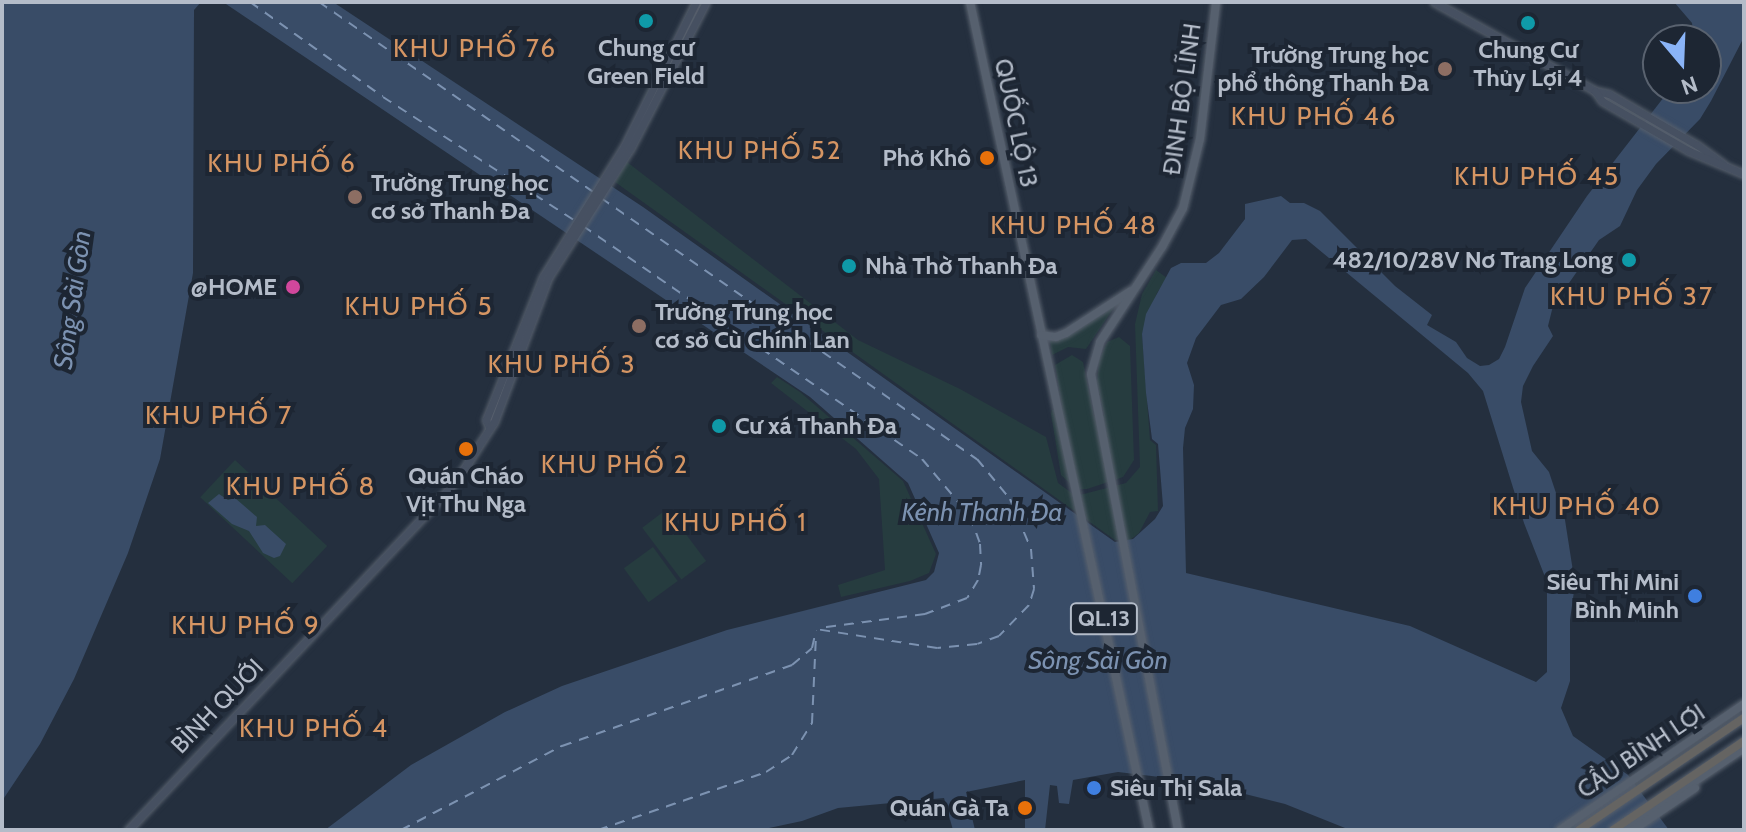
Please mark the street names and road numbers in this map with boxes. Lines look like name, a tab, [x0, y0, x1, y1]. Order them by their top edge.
street label: ĐINH BỘ LĨNH	[1157, 21, 1207, 177]
street label: QUỐC LỘ 13	[988, 56, 1044, 190]
road number: QL.13	[1068, 601, 1140, 637]
street label: BÌNH QUỚI	[165, 653, 269, 759]
street label: CẦU BÌNH LỢI	[1572, 698, 1710, 804]

